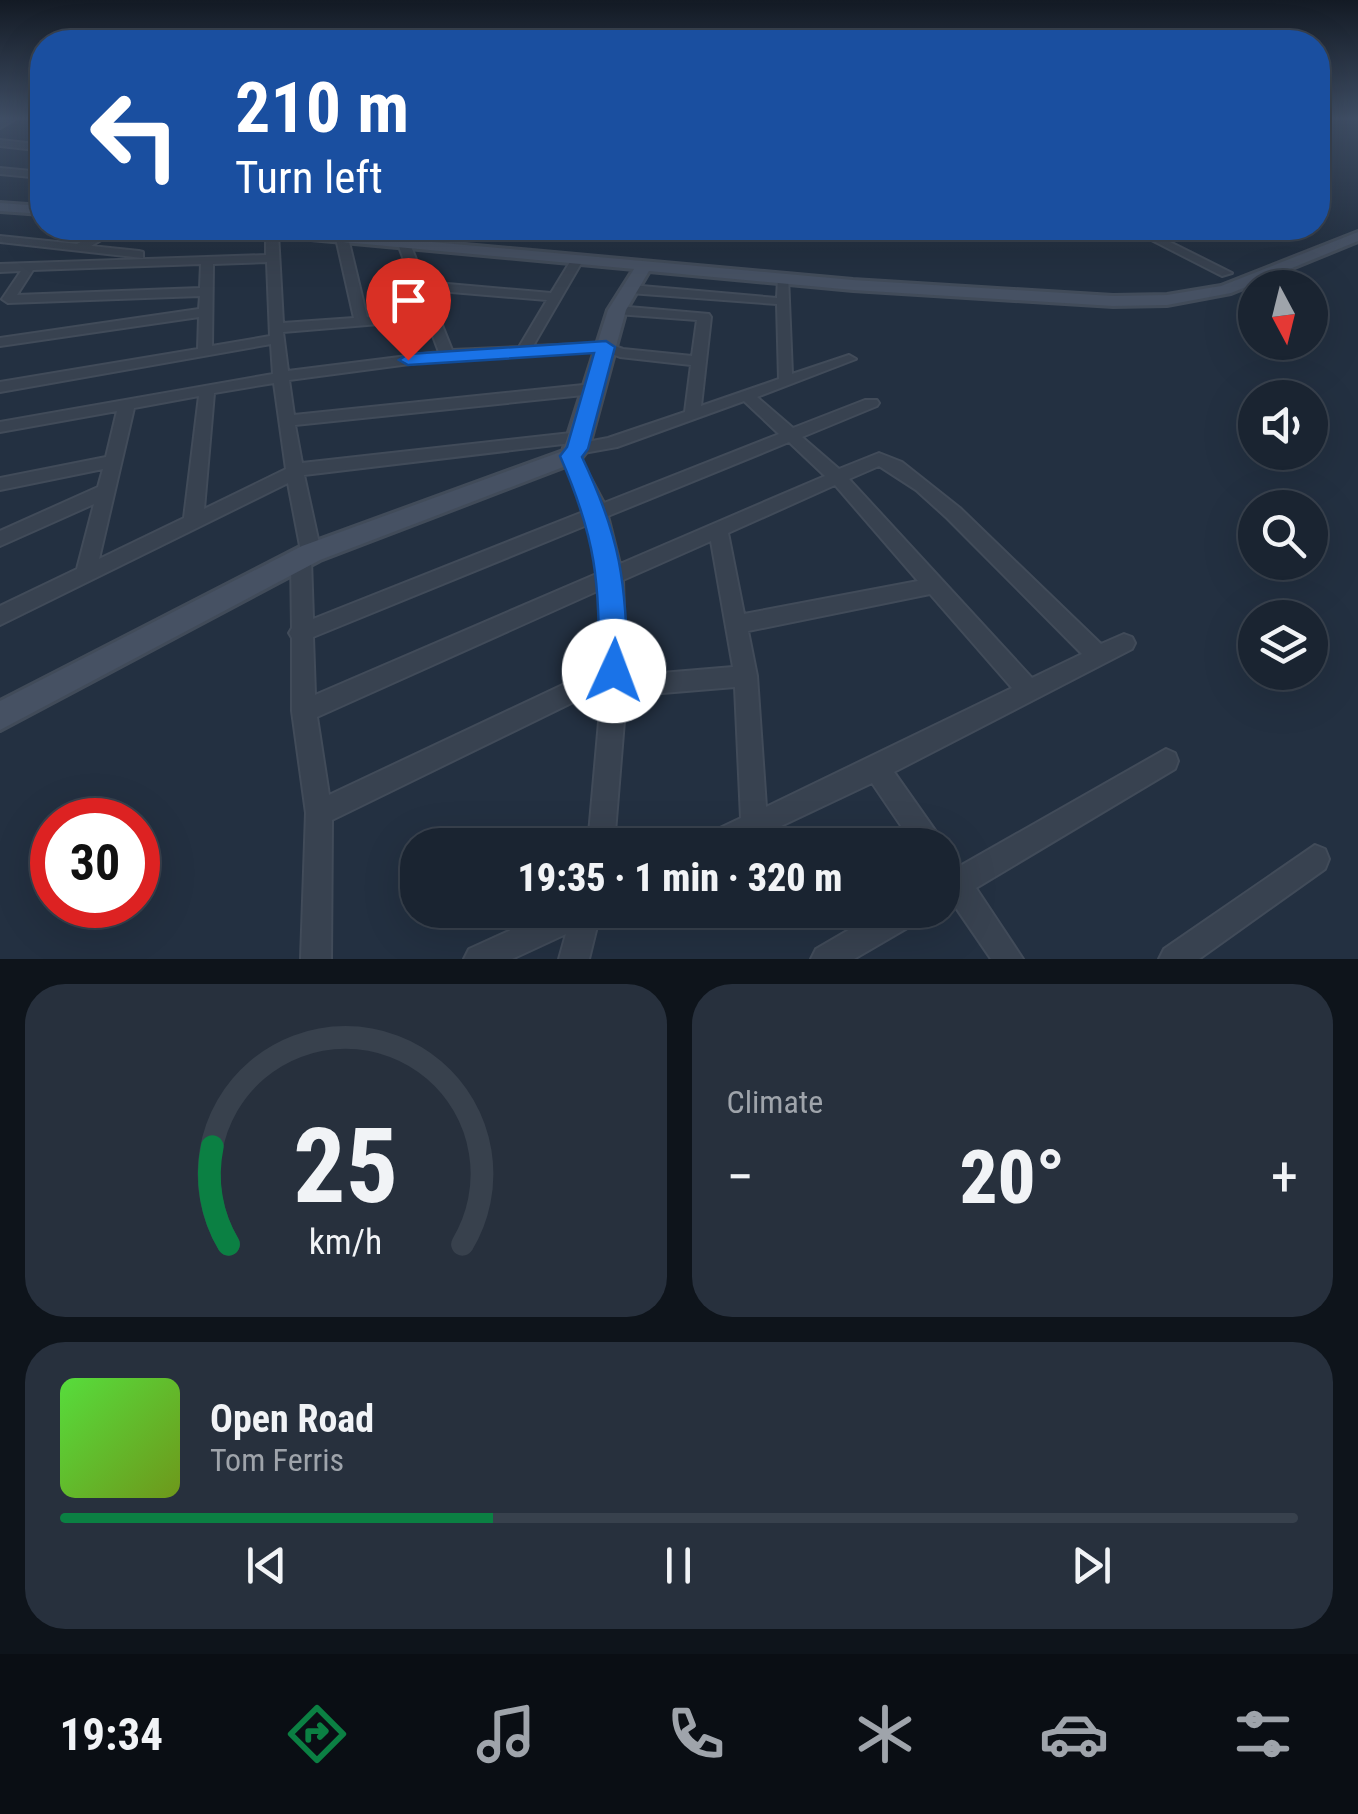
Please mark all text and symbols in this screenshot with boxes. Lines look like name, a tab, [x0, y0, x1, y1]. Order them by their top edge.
text: 210 m	[235, 67, 409, 149]
icon: left	[70, 70, 200, 200]
text: Turn left	[235, 151, 383, 204]
pin	[366, 258, 451, 361]
north arrow	[1238, 270, 1328, 360]
map controls	[1238, 270, 1328, 690]
icon: arrive	[381, 273, 436, 328]
button: sound	[1238, 380, 1328, 470]
button: search	[1238, 490, 1328, 580]
button: layers	[1238, 600, 1328, 690]
position arrow	[562, 619, 666, 723]
speed limit sign: 30	[30, 798, 160, 928]
text: 19:35 · 1 min · 320 m	[518, 856, 842, 900]
text: Climate	[727, 1083, 823, 1121]
text: 25	[293, 1106, 398, 1227]
text: 20°	[959, 1133, 1065, 1221]
text: −	[727, 1145, 754, 1209]
text: +	[1271, 1145, 1298, 1209]
text: km/h	[309, 1221, 383, 1263]
text: Open Road	[210, 1397, 374, 1441]
text: Tom Ferris	[210, 1441, 344, 1479]
icon: previous	[239, 1538, 294, 1593]
icon: pause	[651, 1538, 706, 1593]
icon: next	[1064, 1538, 1119, 1593]
icon: directions	[282, 1699, 352, 1769]
icon: music	[471, 1699, 541, 1769]
icon: phone	[661, 1699, 731, 1769]
icon: climate	[850, 1699, 920, 1769]
icon: car	[1039, 1699, 1109, 1769]
icon: filters	[1228, 1699, 1298, 1769]
text: 19:34	[60, 1708, 163, 1761]

